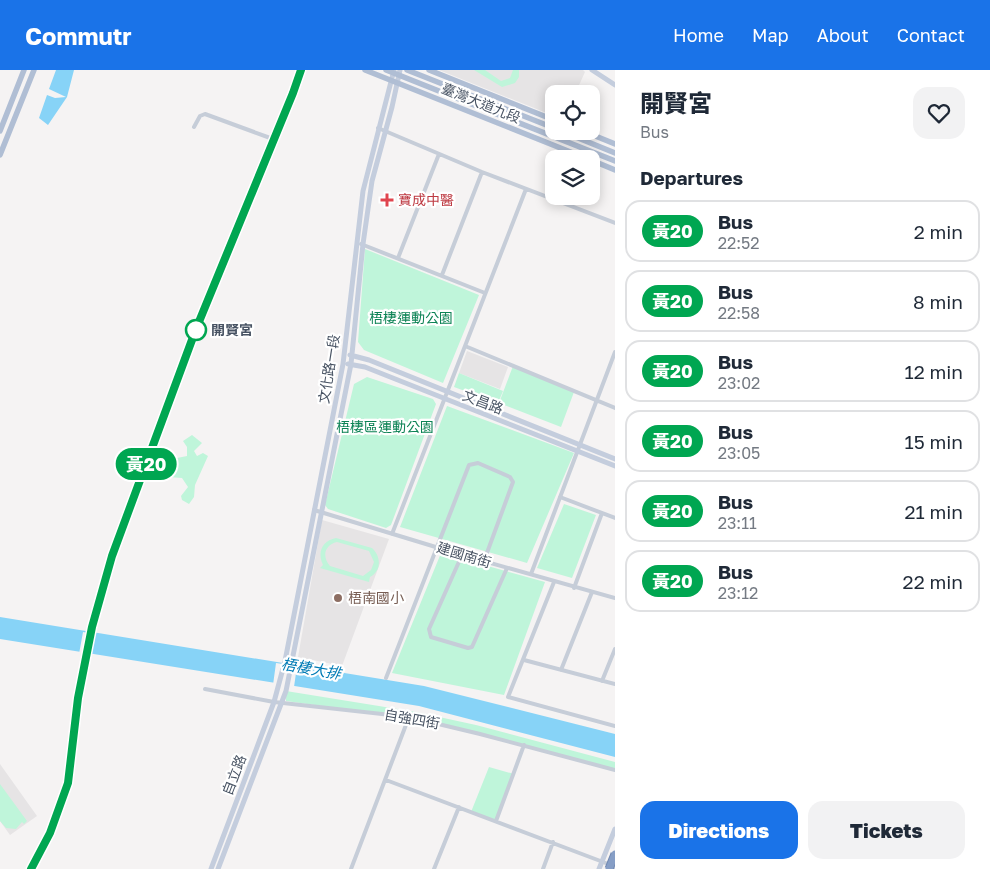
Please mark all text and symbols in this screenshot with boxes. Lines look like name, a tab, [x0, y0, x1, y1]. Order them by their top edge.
text: Commutr	[25, 21, 132, 50]
text: Home	[673, 24, 724, 46]
text: Map	[752, 24, 789, 46]
text: About	[817, 24, 869, 46]
text: Contact	[897, 24, 965, 46]
street label: 臺灣大道九段	[439, 79, 523, 126]
map controls	[545, 85, 600, 205]
button: locate	[545, 85, 600, 140]
button: heart	[913, 87, 965, 139]
text: 開賢宮	[640, 88, 712, 117]
text: Bus	[640, 122, 669, 142]
button: layers	[545, 150, 600, 205]
text: Departures	[640, 166, 743, 189]
place label: 寶成中醫	[398, 191, 454, 208]
marker: 寶成中醫	[380, 193, 394, 207]
text: Bus	[718, 210, 753, 233]
text: 黃20	[652, 220, 693, 242]
text: 2 min	[914, 220, 963, 243]
text: 22:52	[718, 233, 760, 253]
text: Bus	[718, 280, 753, 303]
text: 黃20	[652, 290, 693, 312]
text: 8 min	[913, 290, 963, 313]
text: 22:58	[718, 303, 760, 323]
park label: 梧棲運動公園	[369, 309, 453, 326]
marker: 開賢宮	[185, 319, 207, 341]
place label: 開賢宮	[211, 321, 253, 338]
street label: 文化路一段	[315, 333, 342, 405]
text: Bus	[718, 350, 753, 373]
text: 黃20	[652, 360, 693, 382]
text: 12 min	[904, 360, 963, 383]
text: 23:02	[718, 373, 760, 393]
street label: 文昌路	[461, 386, 506, 417]
park label: 梧棲區運動公園	[336, 418, 434, 435]
text: Bus	[718, 420, 753, 443]
text: 黃20	[652, 430, 693, 452]
text: 15 min	[904, 430, 963, 453]
text: 23:05	[718, 443, 760, 463]
line badge: 黃20	[117, 448, 175, 480]
text: 黃20	[126, 453, 166, 475]
text: Bus	[718, 490, 753, 513]
text: 黃20	[652, 500, 693, 522]
text: 21 min	[904, 500, 963, 523]
text: 23:11	[718, 513, 757, 533]
street label: 建國南街	[435, 538, 493, 571]
text: Bus	[718, 560, 753, 583]
text: 黃20	[652, 570, 693, 592]
text: 22 min	[903, 570, 963, 593]
text: 23:12	[718, 583, 758, 603]
place label: 梧南國小	[348, 589, 404, 606]
marker: 梧南國小	[332, 592, 344, 604]
water label: 梧棲大排	[280, 654, 344, 682]
street label: 自強四街	[383, 705, 441, 732]
street label: 自立路	[218, 752, 249, 797]
button: Directions	[640, 801, 798, 859]
button: Tickets	[808, 801, 965, 859]

